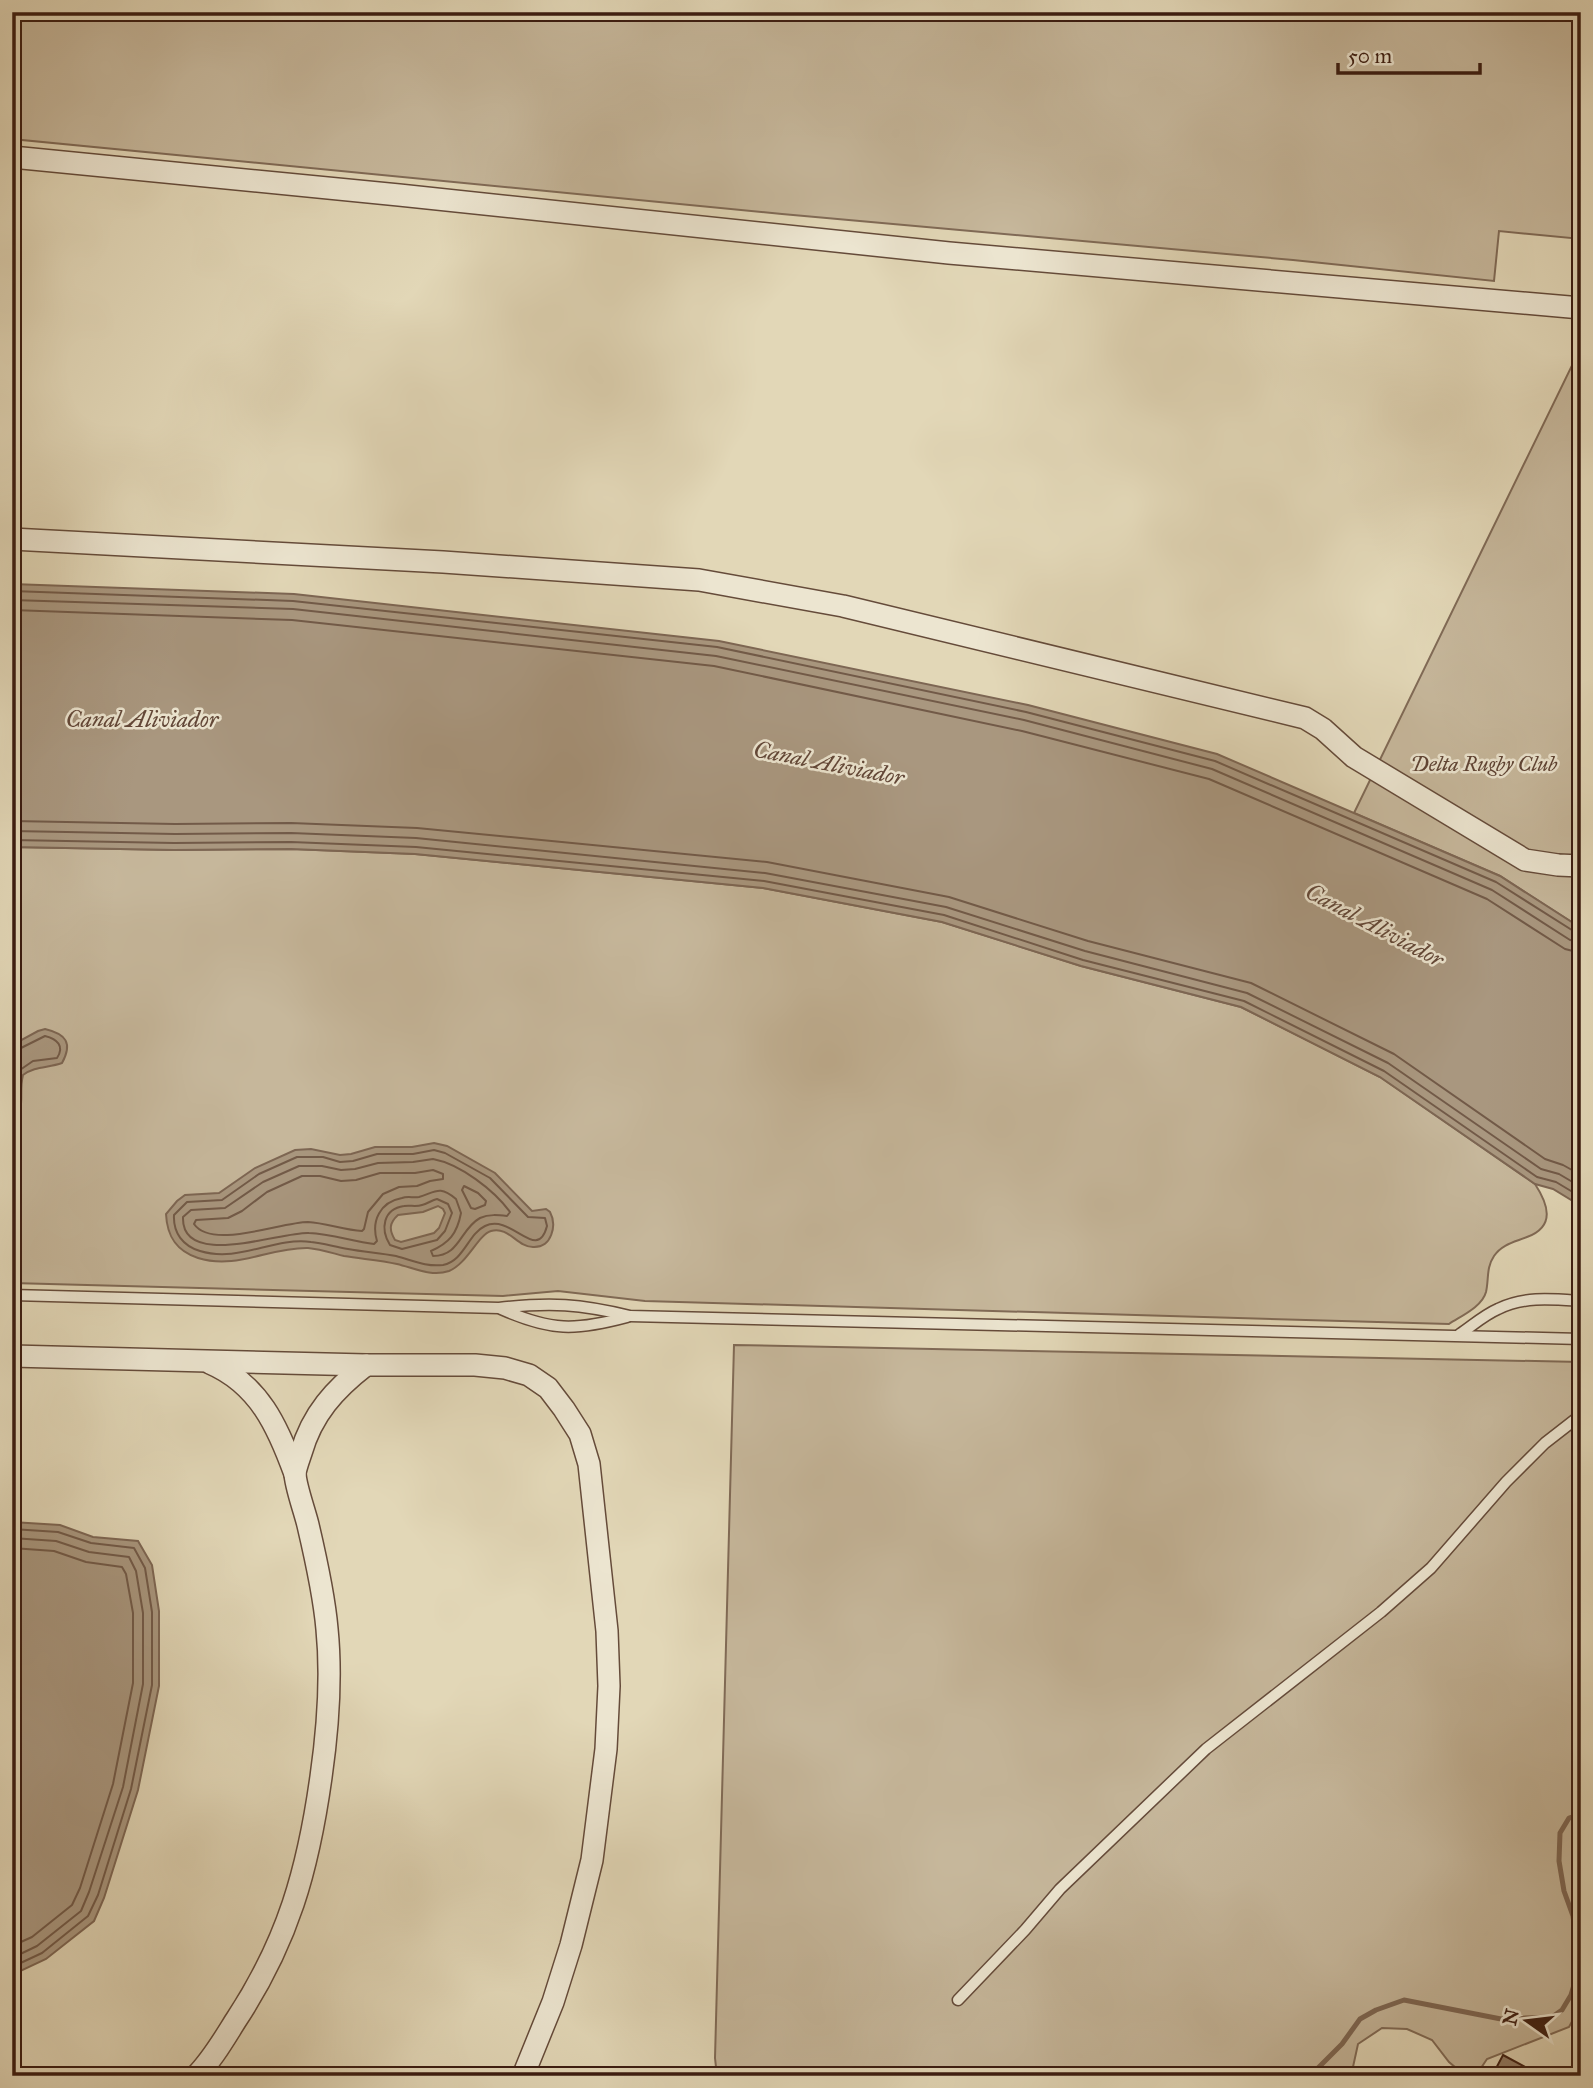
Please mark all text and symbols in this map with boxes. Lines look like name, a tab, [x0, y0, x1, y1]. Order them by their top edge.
scale bar	[1338, 32, 1479, 76]
text: 50 m	[1348, 43, 1393, 69]
water label: Canal Aliviador	[66, 705, 220, 733]
water label: Canal Aliviador	[751, 735, 908, 792]
park label: Delta Rugby Club	[1411, 751, 1558, 777]
water label: Canal Aliviador	[1301, 877, 1450, 974]
north arrow	[1492, 1986, 1562, 2056]
text: N	[1498, 2006, 1524, 2028]

